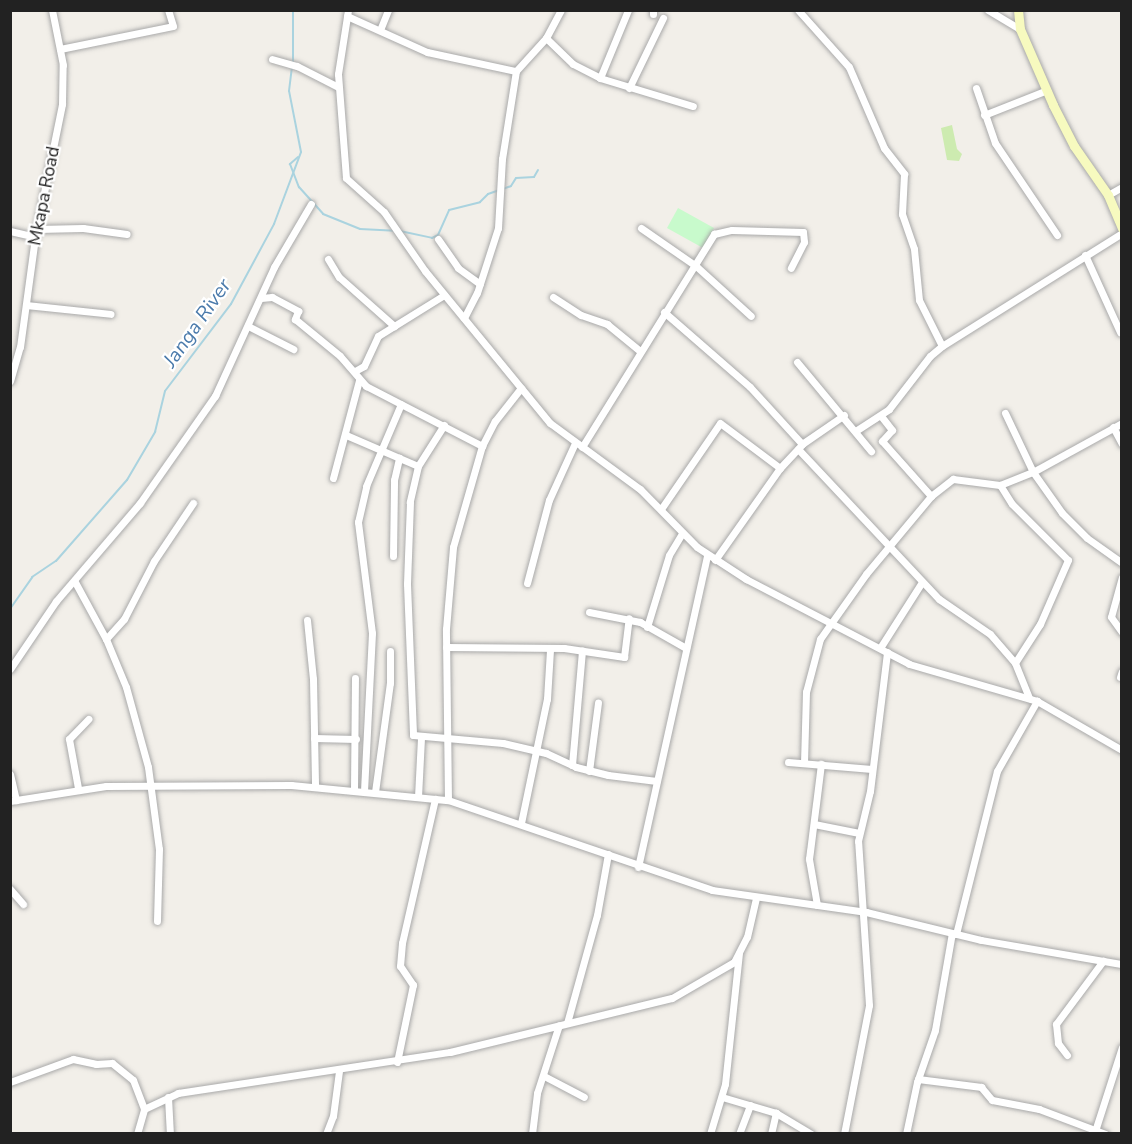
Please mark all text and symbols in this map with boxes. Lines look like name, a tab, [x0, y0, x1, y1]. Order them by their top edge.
street label: Mkapa Road	[24, 145, 64, 247]
water label: Janga River	[158, 274, 236, 372]

